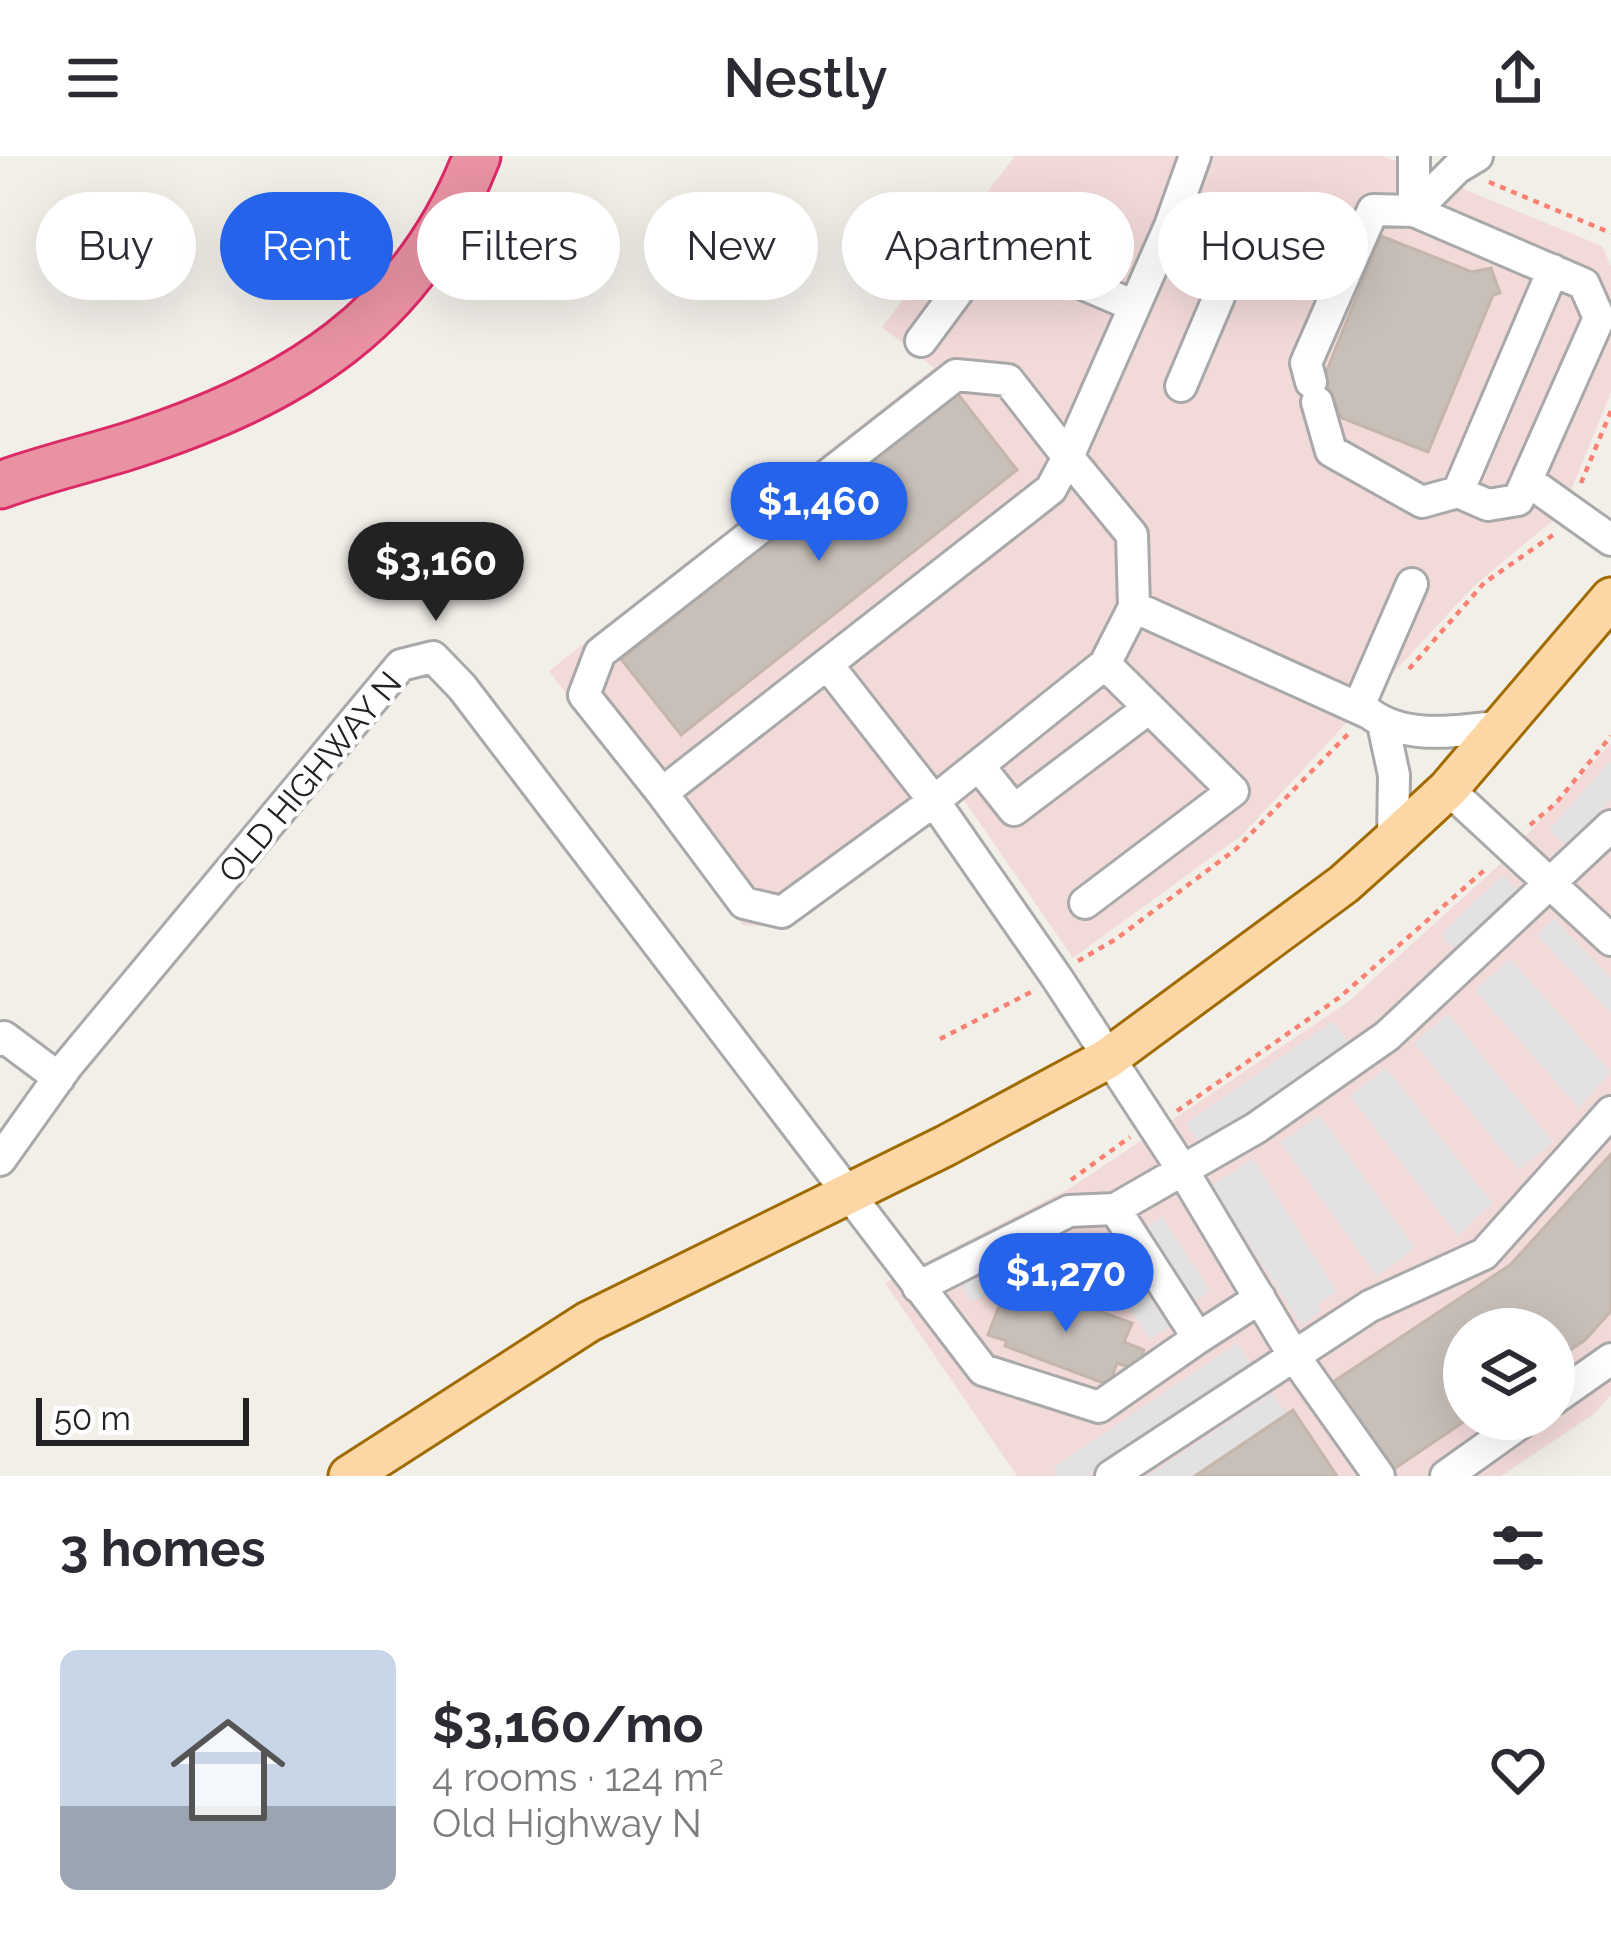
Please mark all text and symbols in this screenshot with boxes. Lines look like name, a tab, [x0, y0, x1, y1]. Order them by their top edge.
icon: menu	[60, 45, 126, 111]
icon: share	[1485, 45, 1551, 111]
text: Nestly	[724, 46, 887, 110]
chip: Buy	[36, 192, 196, 300]
chip: Rent	[220, 192, 393, 300]
chip: Filters	[417, 192, 620, 300]
chip: New	[644, 192, 818, 300]
chip: Apartment	[842, 192, 1134, 300]
chip: House	[1158, 192, 1368, 300]
pin: $1,460	[721, 462, 917, 564]
text: $1,460	[758, 478, 880, 524]
pin: $3,160	[338, 522, 534, 624]
text: $3,160	[375, 538, 497, 584]
street label: OLD HIGHWAY N	[211, 664, 409, 890]
pin: $1,270	[968, 1233, 1164, 1335]
text: $1,270	[1006, 1249, 1126, 1295]
map controls	[1443, 1308, 1575, 1440]
button: layers	[1443, 1308, 1575, 1440]
scale bar	[36, 1392, 249, 1445]
text: 50 m	[54, 1399, 131, 1438]
icon: filters	[1485, 1515, 1551, 1581]
text: 3 homes	[60, 1518, 266, 1578]
text: $3,160/mo	[432, 1694, 704, 1754]
icon: home	[156, 1698, 300, 1842]
icon: heart	[1485, 1737, 1551, 1803]
text: 4 rooms · 124 m²	[432, 1754, 724, 1800]
text: Old Highway N	[432, 1800, 702, 1846]

